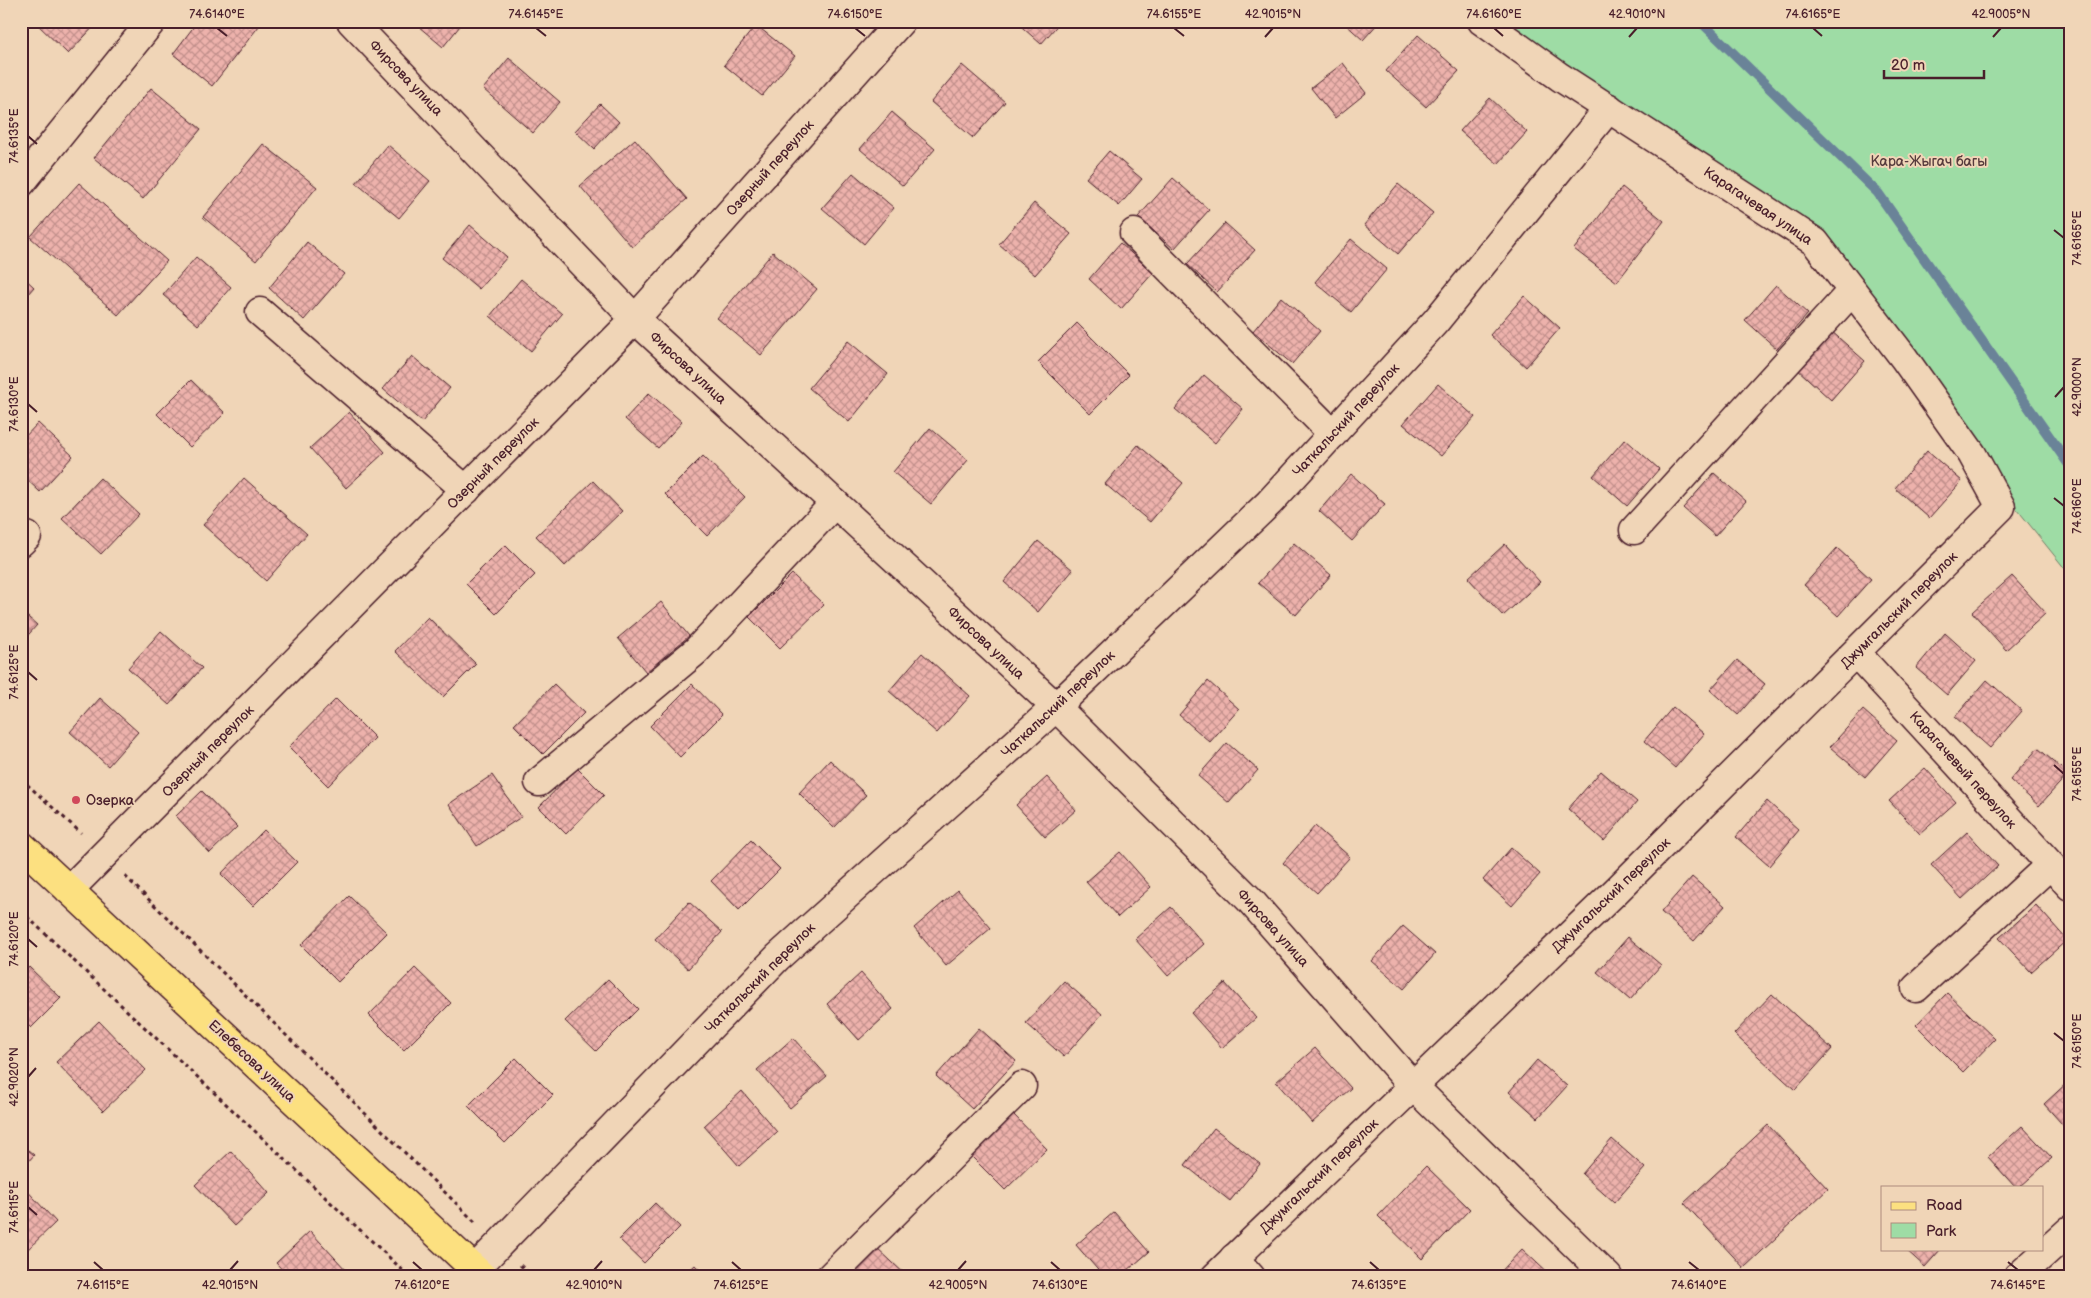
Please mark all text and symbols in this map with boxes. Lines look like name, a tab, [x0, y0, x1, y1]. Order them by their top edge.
text: 74.6140°E	[189, 7, 245, 22]
text: 74.6145°E	[508, 7, 564, 22]
text: 74.6150°E	[828, 7, 883, 22]
text: 74.6155°E	[1147, 7, 1201, 22]
text: 42.9015°N	[1245, 7, 1301, 22]
text: 74.6160°E	[1466, 7, 1522, 22]
text: 42.9010°N	[1609, 7, 1666, 22]
text: 74.6165°E	[1785, 7, 1841, 22]
text: 42.9005°N	[1971, 7, 2031, 22]
street label: Фирсова улица	[366, 37, 447, 120]
scale bar	[1884, 48, 1984, 80]
text: 20 m	[1891, 56, 1925, 75]
text: 74.6135°E	[7, 108, 22, 164]
street label: Озерный переулок	[723, 116, 818, 219]
park label: Кара-Жыгач багы	[1871, 153, 1987, 170]
street label: Карагачевая улица	[1700, 163, 1816, 249]
text: 74.6165°E	[2070, 210, 2085, 266]
street label: Фирсова улица	[646, 328, 730, 408]
text: 42.9000°N	[2070, 357, 2085, 417]
street label: Чаткальский переулок	[1289, 359, 1403, 480]
text: 74.6130°E	[7, 376, 22, 432]
street label: Озерный переулок	[443, 413, 543, 513]
text: 74.6160°E	[2070, 478, 2085, 534]
street label: Джумгальский переулок	[1837, 548, 1961, 672]
street label: Фирсова улица	[944, 603, 1028, 683]
text: 74.6125°E	[7, 645, 22, 699]
street label: Чаткальский переулок	[998, 647, 1119, 761]
street label: Озерный переулок	[158, 701, 258, 801]
street label: Карагачевый переулок	[1906, 708, 2020, 833]
text: 74.6155°E	[2070, 747, 2085, 801]
place label: Озерка	[86, 792, 135, 809]
marker: Озерка	[70, 794, 82, 806]
street label: Джумгальский переулок	[1548, 834, 1674, 956]
street label: Фирсова улица	[1234, 886, 1313, 971]
text: 74.6120°E	[7, 911, 22, 967]
street label: Чаткальский переулок	[701, 919, 819, 1037]
text: 74.6150°E	[2070, 1013, 2085, 1068]
street label: Елебесова улица	[205, 1016, 300, 1106]
text: 42.9020°N	[7, 1047, 22, 1107]
street label: Джумгальский переулок	[1256, 1115, 1382, 1237]
text: 74.6115°E	[7, 1181, 22, 1233]
legend	[1881, 1186, 2044, 1250]
text: Road	[1926, 1196, 1962, 1215]
text: Park	[1926, 1222, 1957, 1241]
text: 74.6115°E	[77, 1278, 129, 1293]
text: 42.9015°N	[202, 1278, 258, 1293]
text: 74.6120°E	[394, 1278, 450, 1293]
text: 42.9010°N	[566, 1278, 623, 1293]
text: 74.6125°E	[714, 1278, 768, 1293]
text: 42.9005°N	[928, 1278, 988, 1293]
text: 74.6130°E	[1032, 1278, 1088, 1293]
text: 74.6135°E	[1351, 1278, 1407, 1293]
text: 74.6140°E	[1671, 1278, 1727, 1293]
text: 74.6145°E	[1990, 1278, 2046, 1293]

